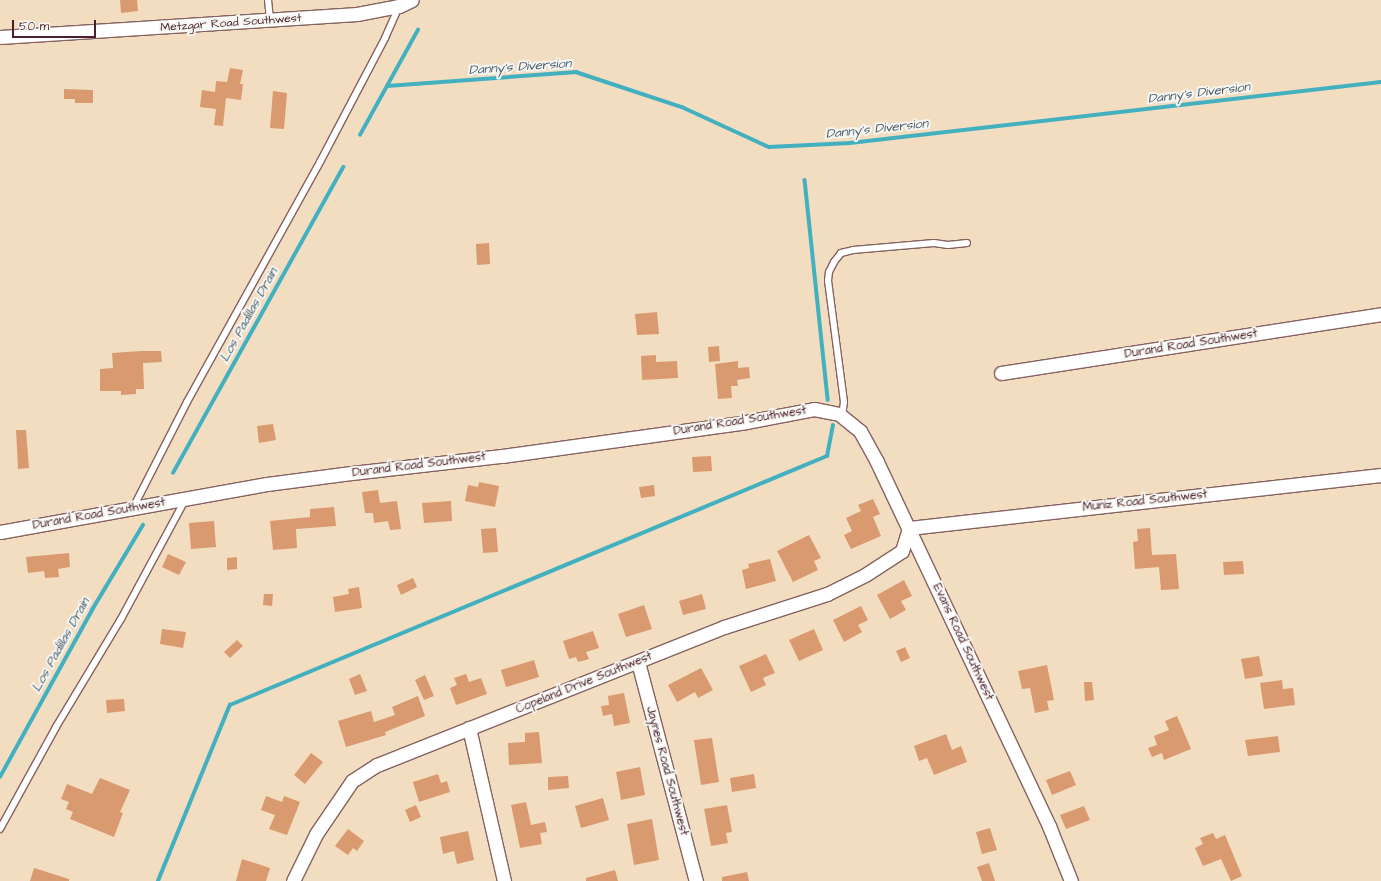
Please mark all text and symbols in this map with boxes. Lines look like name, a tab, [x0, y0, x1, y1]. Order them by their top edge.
street label: Metzgar Road Southwest	[160, 11, 302, 35]
scale bar	[14, 12, 98, 38]
text: 50 m	[19, 18, 49, 35]
water label: Danny's Diversion	[468, 56, 572, 78]
water label: Danny's Diversion	[1147, 79, 1251, 107]
water label: Danny's Diversion	[825, 116, 929, 142]
water label: Los Padillas Drain	[217, 265, 281, 365]
street label: Durand Road Southwest	[1124, 326, 1258, 362]
street label: Durand Road Southwest	[673, 403, 807, 439]
street label: Durand Road Southwest	[351, 450, 487, 480]
street label: Muniz Road Southwest	[1082, 487, 1208, 515]
street label: Durand Road Southwest	[32, 495, 166, 533]
street label: Evans Road Southwest	[930, 581, 996, 703]
water label: Los Padillas Drain	[29, 595, 93, 695]
street label: Copeland Drive Southwest	[514, 649, 654, 717]
street label: Jaynes Road Southwest	[643, 705, 691, 837]

